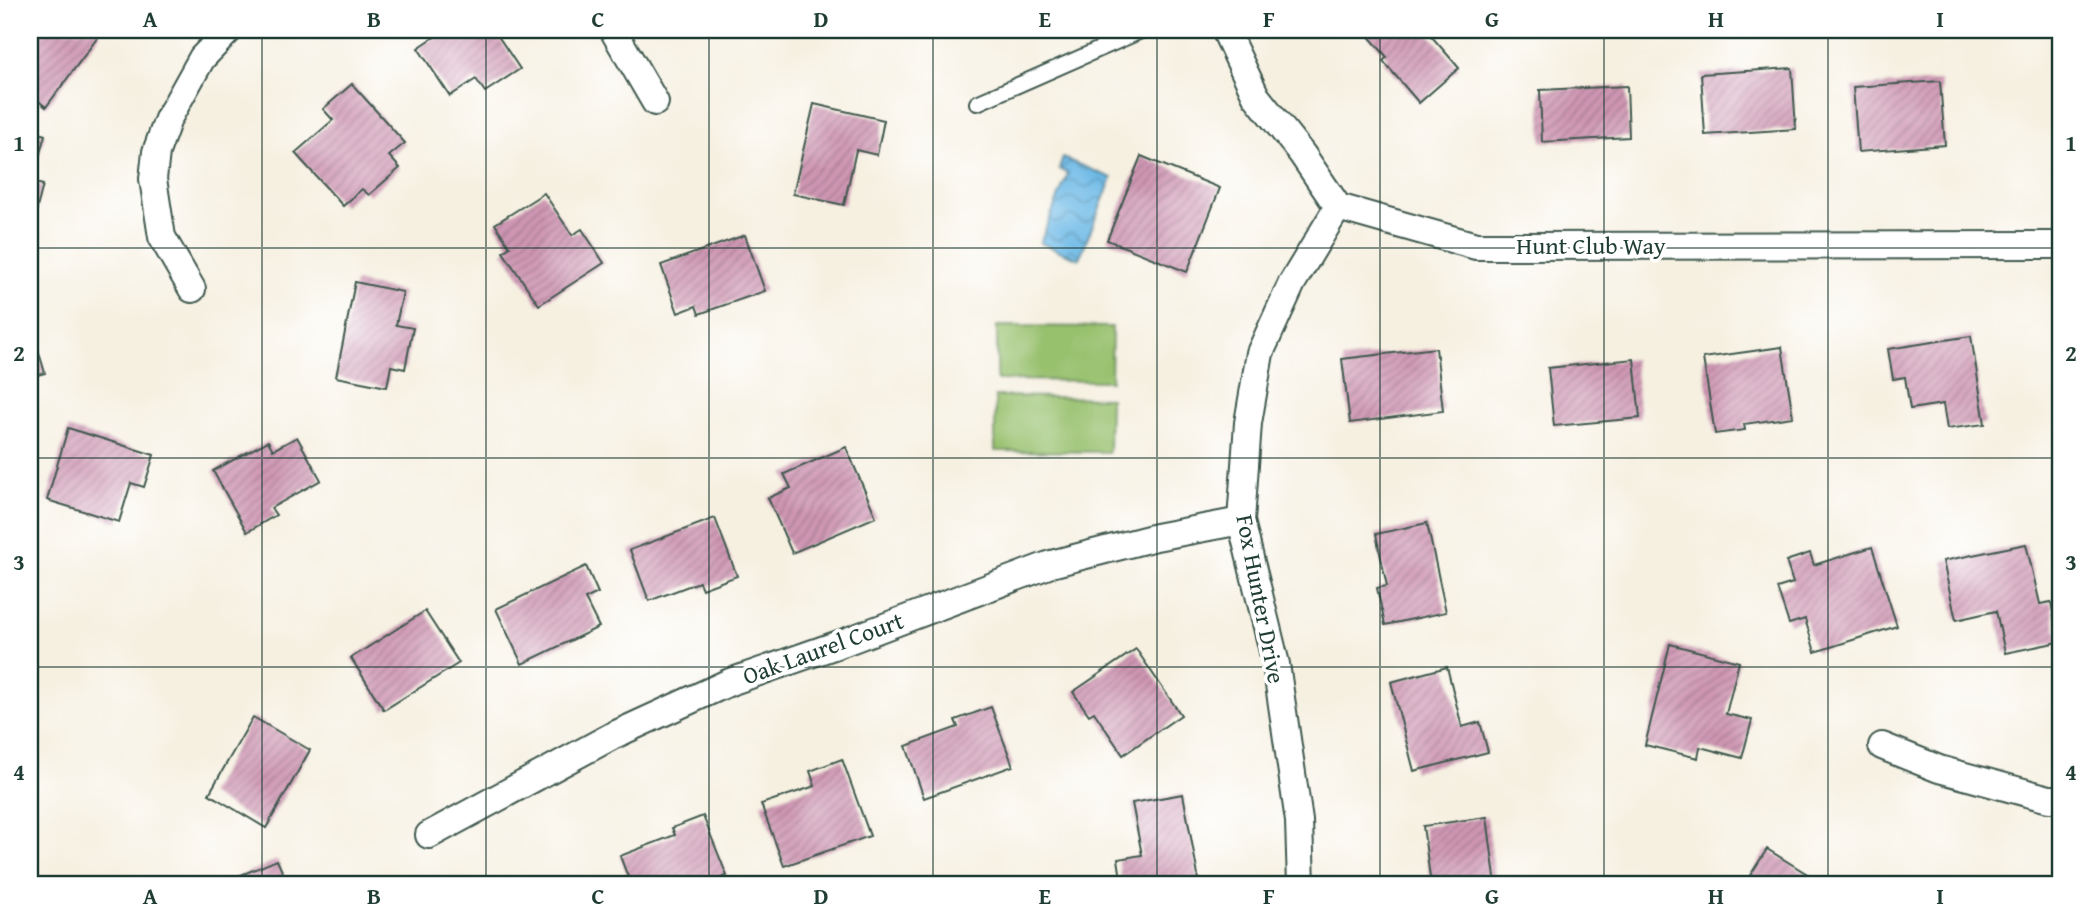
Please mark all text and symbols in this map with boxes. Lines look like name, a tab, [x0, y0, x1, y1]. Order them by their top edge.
text: A	[143, 2, 158, 35]
text: B	[367, 2, 381, 35]
text: C	[591, 2, 605, 35]
text: D	[814, 2, 829, 35]
text: E	[1039, 2, 1051, 35]
text: F	[1263, 2, 1275, 35]
text: G	[1485, 2, 1499, 35]
text: H	[1708, 2, 1724, 35]
text: I	[1936, 2, 1944, 35]
text: 1	[13, 126, 25, 159]
text: 1	[2065, 126, 2077, 159]
street label: Hunt Club Way	[1516, 228, 1666, 263]
text: 2	[13, 336, 25, 369]
text: 2	[2065, 336, 2077, 369]
street label: Fox Hunter Drive	[1227, 512, 1295, 686]
text: 3	[13, 545, 25, 578]
text: 3	[2065, 545, 2077, 578]
street label: Oak Laurel Court	[738, 602, 909, 693]
text: 4	[13, 755, 25, 788]
text: 4	[2065, 755, 2077, 788]
text: A	[143, 879, 158, 912]
text: B	[367, 879, 381, 912]
text: C	[591, 879, 605, 912]
text: D	[814, 879, 829, 912]
text: E	[1039, 879, 1051, 912]
text: F	[1263, 879, 1275, 912]
text: G	[1485, 879, 1499, 912]
text: H	[1708, 879, 1724, 912]
text: I	[1936, 879, 1944, 912]

